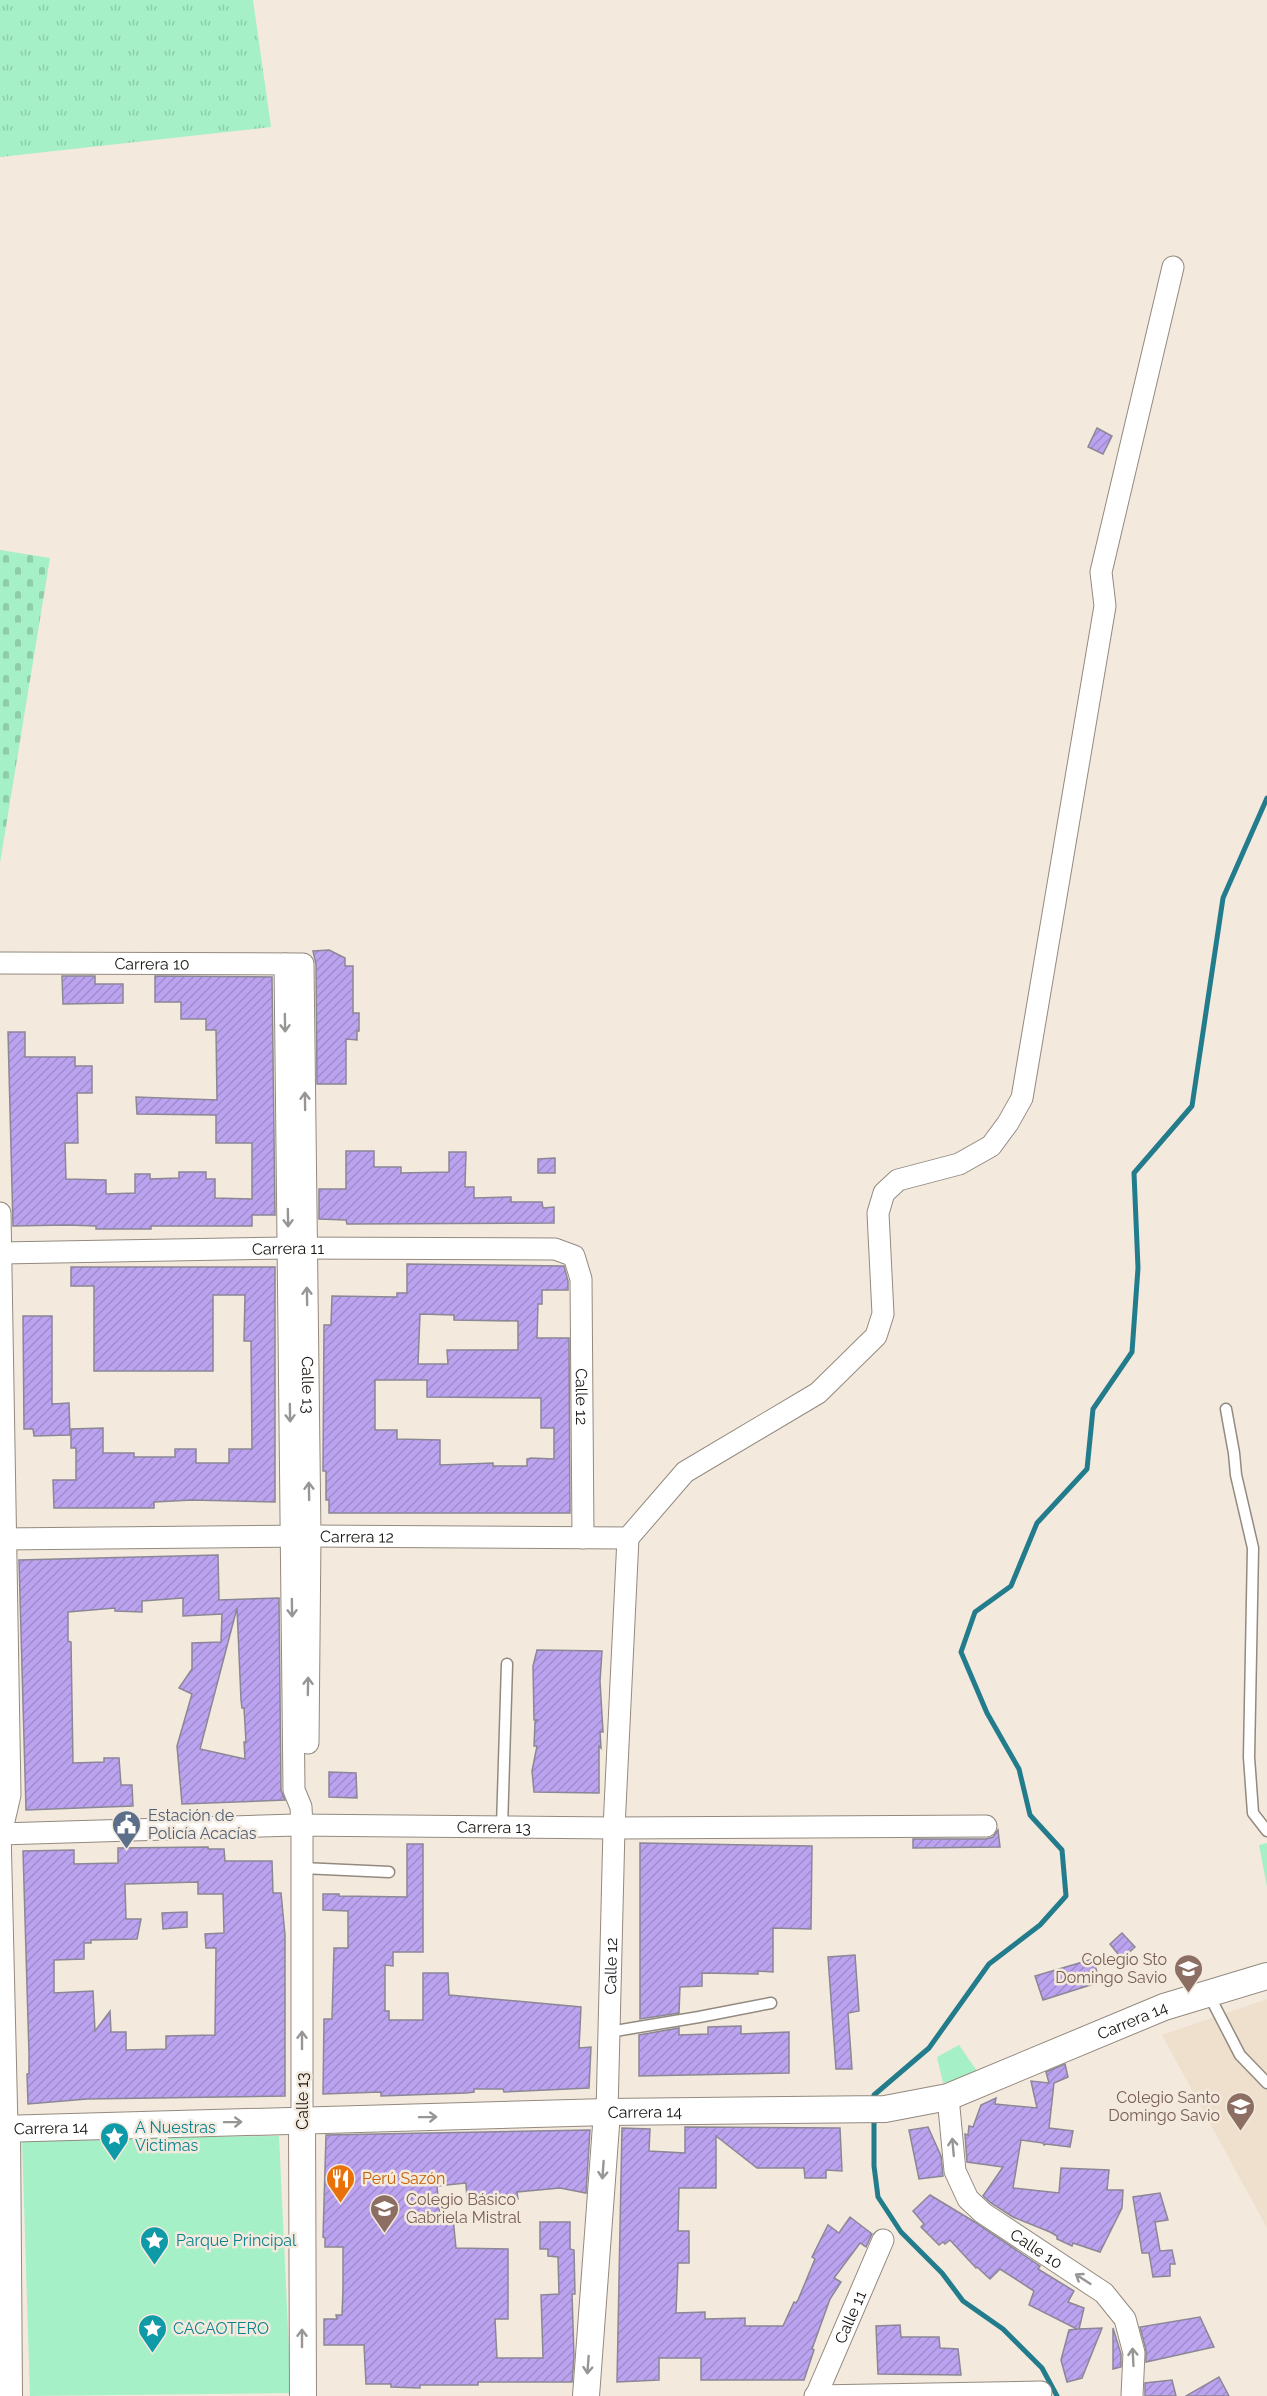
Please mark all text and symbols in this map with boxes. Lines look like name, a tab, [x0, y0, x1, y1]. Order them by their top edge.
street label: Carrera 10	[114, 954, 190, 973]
one-way arrow	[280, 1012, 291, 1032]
one-way arrow	[299, 1092, 311, 1112]
one-way arrow	[282, 1207, 293, 1227]
street label: Carrera 11	[252, 1238, 324, 1258]
one-way arrow	[301, 1287, 313, 1307]
street label: Calle 13	[298, 1356, 318, 1414]
street label: Calle 12	[572, 1368, 592, 1425]
one-way arrow	[284, 1402, 296, 1422]
one-way arrow	[303, 1482, 315, 1502]
street label: Carrera 12	[320, 1527, 394, 1546]
one-way arrow	[286, 1597, 298, 1617]
one-way arrow	[302, 1677, 314, 1697]
place label: Estación de Policía Acacías	[148, 1806, 257, 1843]
public building icon: Estación de Policía Acacías	[111, 1808, 143, 1850]
street label: Carrera 13	[457, 1817, 531, 1837]
street label: Calle 12	[600, 1937, 621, 1995]
place label: Colegio Sto Domingo Savio	[1055, 1950, 1167, 1987]
school or university icon: Colegio Sto Domingo Savio	[1172, 1952, 1204, 1994]
street label: Carrera 14	[1094, 1997, 1170, 2043]
one-way arrow	[296, 2031, 308, 2051]
street label: Calle 13	[293, 2072, 312, 2130]
place label: Colegio Santo Domingo Savio	[1108, 2088, 1220, 2125]
school or university icon: Colegio Santo Domingo Savio	[1225, 2090, 1257, 2132]
street label: Carrera 14	[608, 2102, 682, 2121]
one-way arrow	[418, 2111, 438, 2122]
one-way arrow	[223, 2116, 243, 2127]
street label: Carrera 14	[14, 2117, 89, 2138]
place label: A Nuestras Victimas	[135, 2118, 216, 2155]
place icon: A Nuestras Victimas	[98, 2120, 130, 2162]
one-way arrow	[947, 2138, 958, 2158]
one-way arrow	[597, 2160, 608, 2180]
restaurant icon: Perú Sazón	[325, 2162, 357, 2204]
place label: Perú Sazón	[362, 2169, 445, 2188]
place label: Colegio Básico Gabriela Mistral	[406, 2190, 522, 2227]
school or university icon: Colegio Básico Gabriela Mistral	[369, 2192, 401, 2234]
place icon: Parque Principal	[139, 2224, 171, 2266]
street label: Calle 10	[1007, 2224, 1066, 2273]
place label: Parque Principal	[176, 2231, 297, 2250]
one-way arrow	[1075, 2273, 1092, 2285]
street label: Calle 11	[830, 2288, 870, 2346]
place icon: CACAOTERO	[136, 2312, 168, 2354]
place label: CACAOTERO	[173, 2319, 269, 2338]
one-way arrow	[296, 2328, 308, 2348]
one-way arrow	[1127, 2348, 1138, 2367]
one-way arrow	[582, 2354, 593, 2374]

